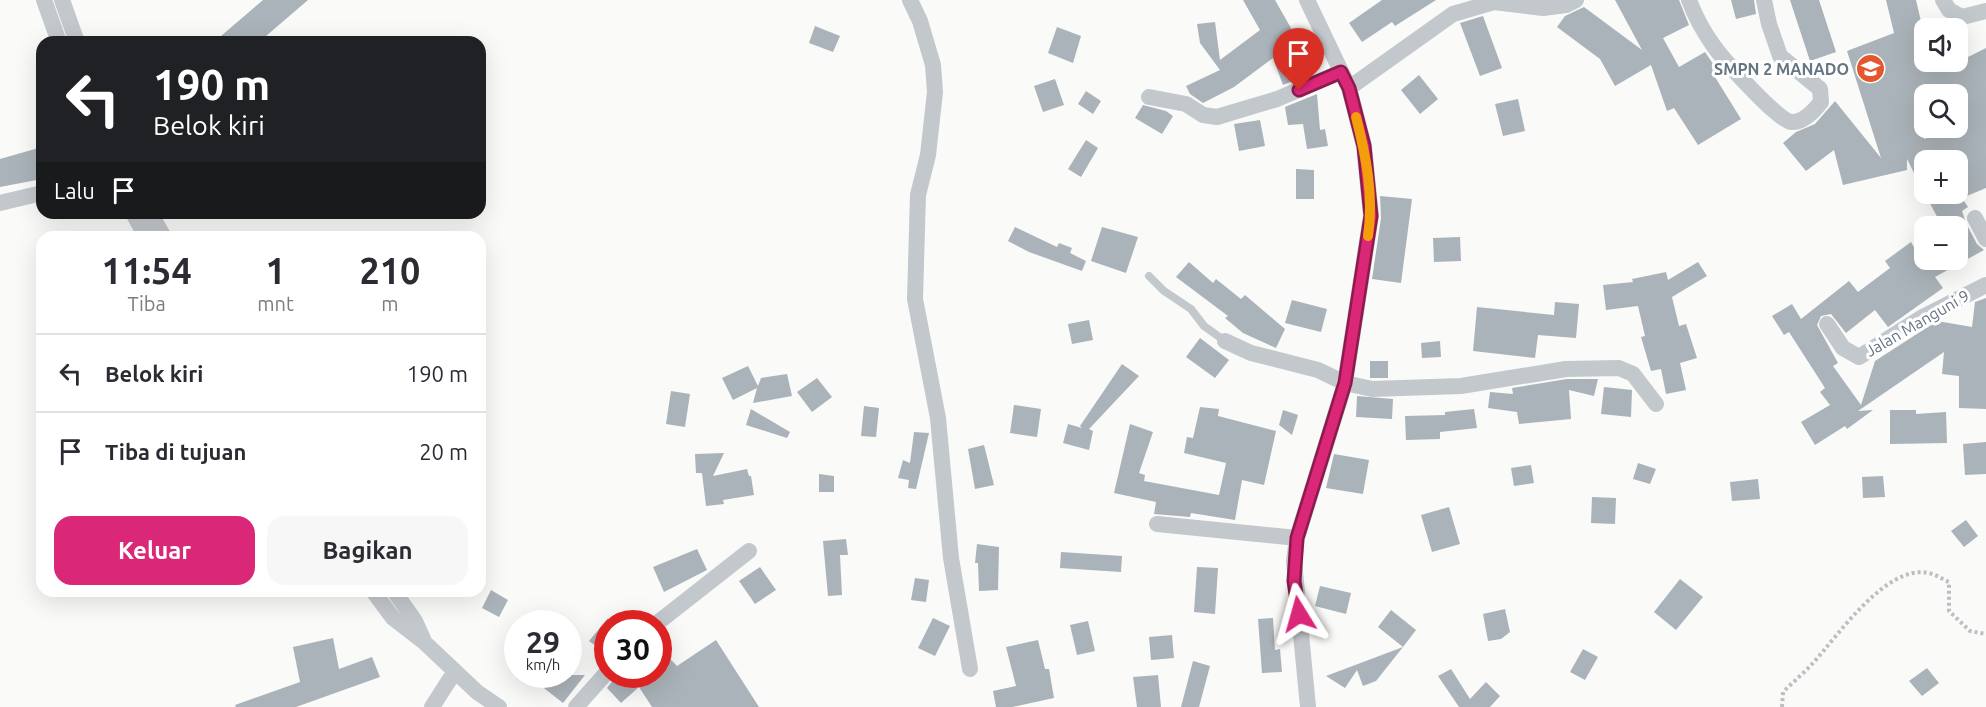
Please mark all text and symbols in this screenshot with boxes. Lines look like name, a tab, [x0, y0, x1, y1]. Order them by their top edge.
map controls	[1914, 18, 1968, 270]
button: sound	[1914, 18, 1968, 72]
pin	[1273, 28, 1324, 90]
icon: arrive	[1282, 37, 1315, 70]
school or university icon: SMPN 2 MANADO	[1854, 53, 1886, 85]
icon: left	[54, 60, 132, 138]
place label: SMPN 2 MANADO	[1714, 60, 1849, 78]
text: 190 m	[153, 61, 270, 108]
button: search	[1914, 84, 1968, 138]
text: Belok kiri	[153, 110, 265, 140]
button: +	[1914, 150, 1968, 204]
icon: arrive	[107, 174, 140, 207]
text: Lalu	[54, 178, 95, 203]
button: −	[1914, 216, 1968, 270]
text: 11:54	[102, 250, 192, 291]
text: 1	[265, 250, 286, 291]
text: 210	[359, 250, 420, 291]
street label: Jalan Manguni 9	[1862, 286, 1972, 360]
text: Tiba	[127, 292, 166, 315]
text: mnt	[257, 292, 294, 315]
text: m	[381, 292, 399, 315]
icon: left	[54, 357, 87, 390]
text: Belok kiri	[105, 361, 203, 386]
text: 190 m	[407, 361, 468, 386]
icon: arrive	[54, 435, 87, 468]
text: Tiba di tujuan	[105, 439, 246, 464]
text: 20 m	[419, 439, 468, 464]
button: Keluar	[54, 516, 255, 585]
button: Bagikan	[267, 516, 468, 585]
position arrow	[1267, 582, 1331, 646]
speed limit sign: 30	[594, 610, 672, 688]
text: 29	[526, 625, 560, 659]
text: km/h	[526, 656, 560, 673]

